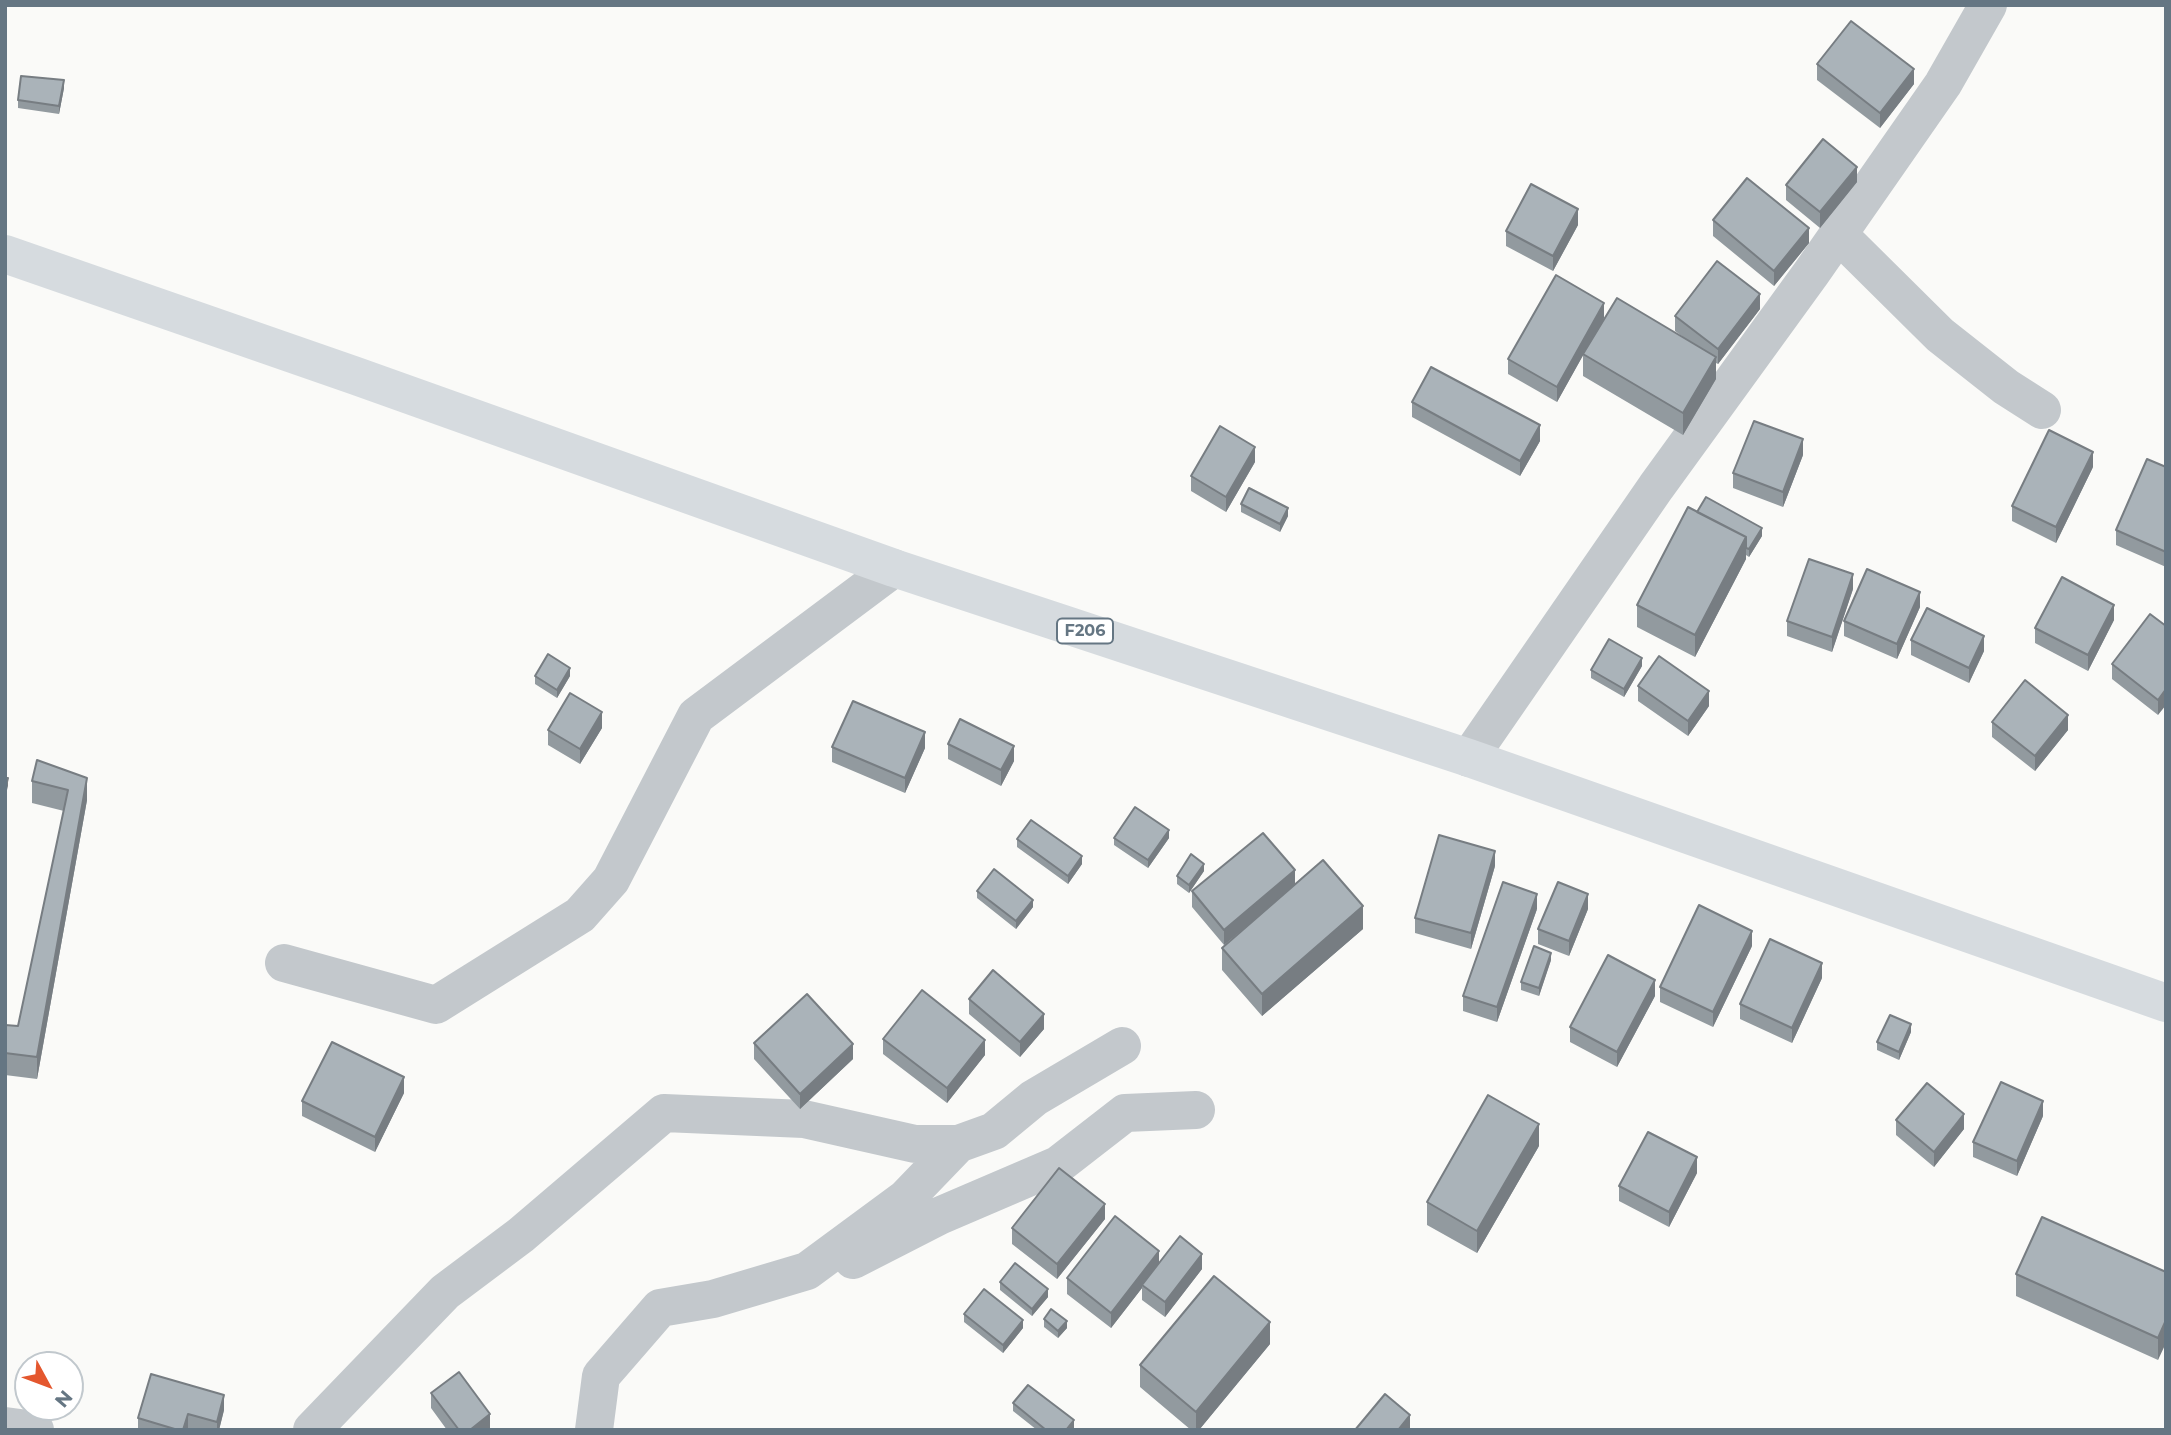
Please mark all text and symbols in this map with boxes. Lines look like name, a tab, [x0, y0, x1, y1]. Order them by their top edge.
road number: F206	[1057, 618, 1113, 644]
north arrow	[14, 1351, 84, 1421]
text: N	[50, 1385, 77, 1412]

